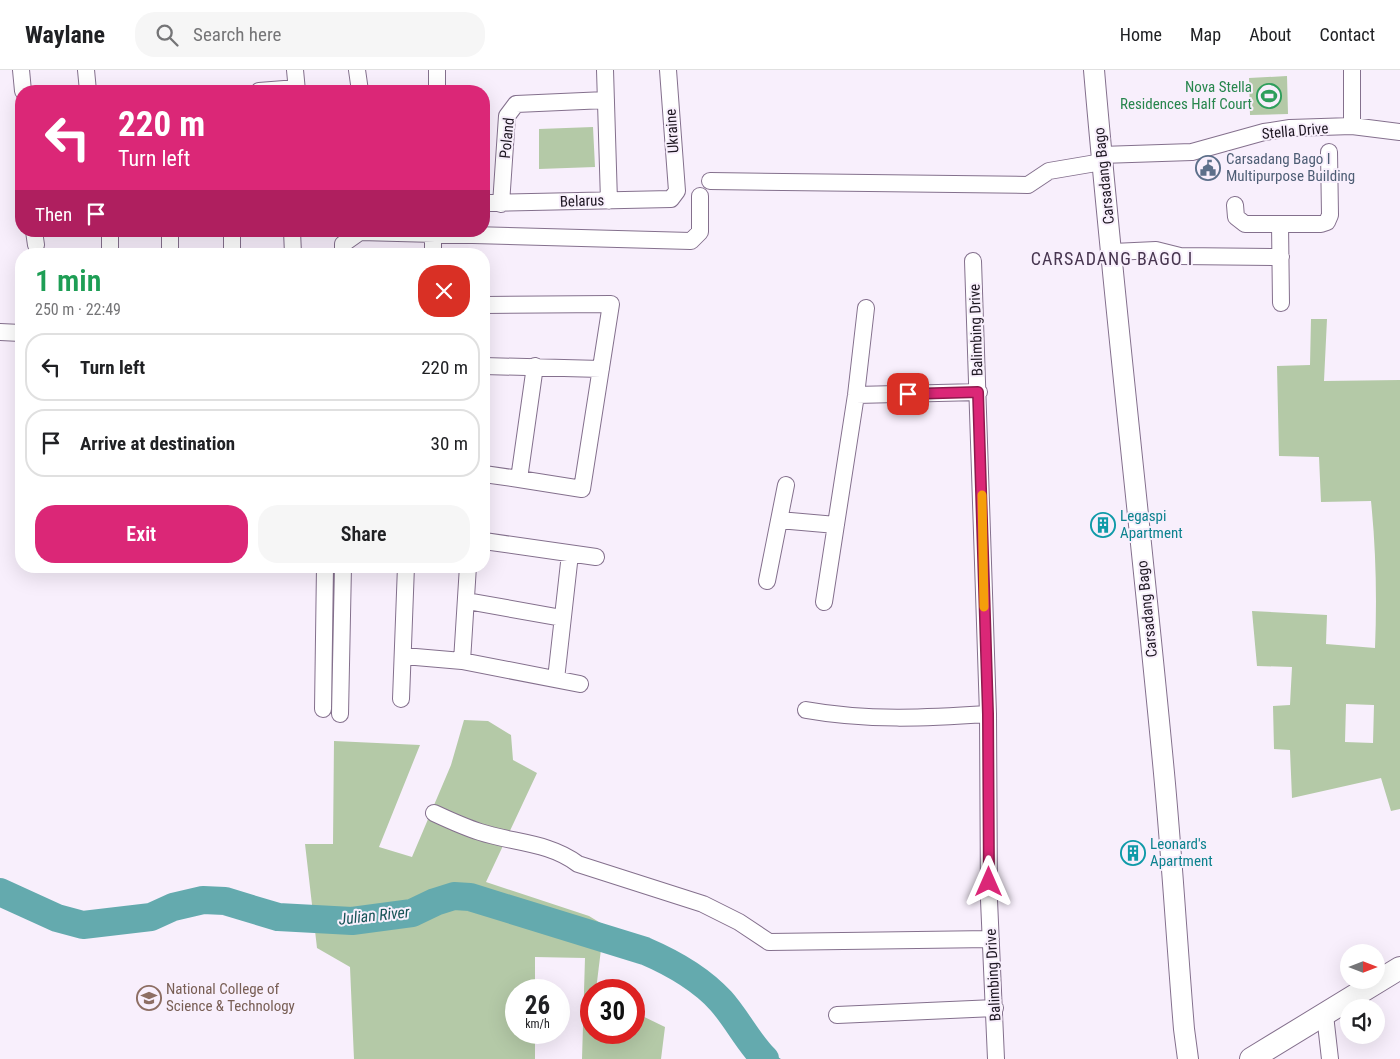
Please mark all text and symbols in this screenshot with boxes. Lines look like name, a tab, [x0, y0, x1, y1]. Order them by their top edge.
search box	[135, 12, 485, 57]
text: Waylane	[25, 21, 105, 49]
icon: search	[153, 21, 181, 49]
text: Search here	[193, 23, 281, 46]
text: Home	[1120, 24, 1162, 45]
text: Map	[1190, 24, 1221, 45]
text: About	[1249, 24, 1291, 45]
text: Contact	[1319, 24, 1375, 45]
place label: Nova Stella Residences Half Court	[1120, 78, 1252, 113]
sports icon: Nova Stella Residences Half Court	[1256, 83, 1282, 109]
text: 220 m	[118, 104, 205, 145]
icon: left	[35, 105, 100, 170]
street label: Ukraine	[661, 108, 683, 154]
street label: Poland	[496, 117, 518, 159]
street label: Stella Drive	[1261, 119, 1329, 143]
street label: Carsadang Bago	[1090, 127, 1118, 225]
text: Turn left	[118, 146, 190, 171]
place label: Carsadang Bago I Multipurpose Building	[1226, 150, 1355, 185]
public building icon: Carsadang Bago I Multipurpose Building	[1195, 155, 1221, 181]
street label: Belarus	[559, 191, 605, 211]
icon: arrive	[82, 200, 110, 228]
text: Then	[35, 203, 72, 226]
district label: CARSADANG BAGO I	[1031, 248, 1193, 269]
text: 1 min	[35, 263, 101, 298]
button: close	[418, 265, 470, 317]
street label: Balimbing Drive	[965, 283, 987, 377]
text: 250 m · 22:49	[35, 300, 121, 319]
icon: left	[37, 353, 65, 381]
text: Turn left	[80, 356, 145, 379]
text: 220 m	[421, 356, 468, 379]
pin	[887, 373, 929, 415]
icon: arrive	[894, 380, 922, 408]
icon: arrive	[37, 429, 65, 457]
text: Arrive at destination	[80, 432, 235, 455]
text: 30 m	[431, 432, 468, 455]
button: Exit	[35, 505, 248, 563]
button: Share	[258, 505, 470, 563]
place label: Legaspi Apartment	[1120, 507, 1183, 542]
building icon: Legaspi Apartment	[1090, 512, 1116, 538]
street label: Carsadang Bago	[1133, 560, 1161, 658]
place label: Leonard's Apartment	[1150, 835, 1213, 870]
building icon: Leonard's Apartment	[1120, 840, 1146, 866]
position arrow	[962, 855, 1014, 907]
water label: Julian River	[338, 902, 412, 929]
street label: Balimbing Drive	[982, 928, 1004, 1022]
north arrow	[1340, 944, 1385, 989]
map controls	[1340, 944, 1385, 1044]
speed limit sign: 30	[580, 979, 645, 1044]
place label: National College of Science & Technology	[166, 980, 295, 1015]
school or university icon: National College of Science & Technology	[136, 985, 162, 1011]
text: 26	[525, 991, 550, 1020]
button: sound	[1340, 999, 1385, 1044]
text: km/h	[525, 1017, 550, 1031]

